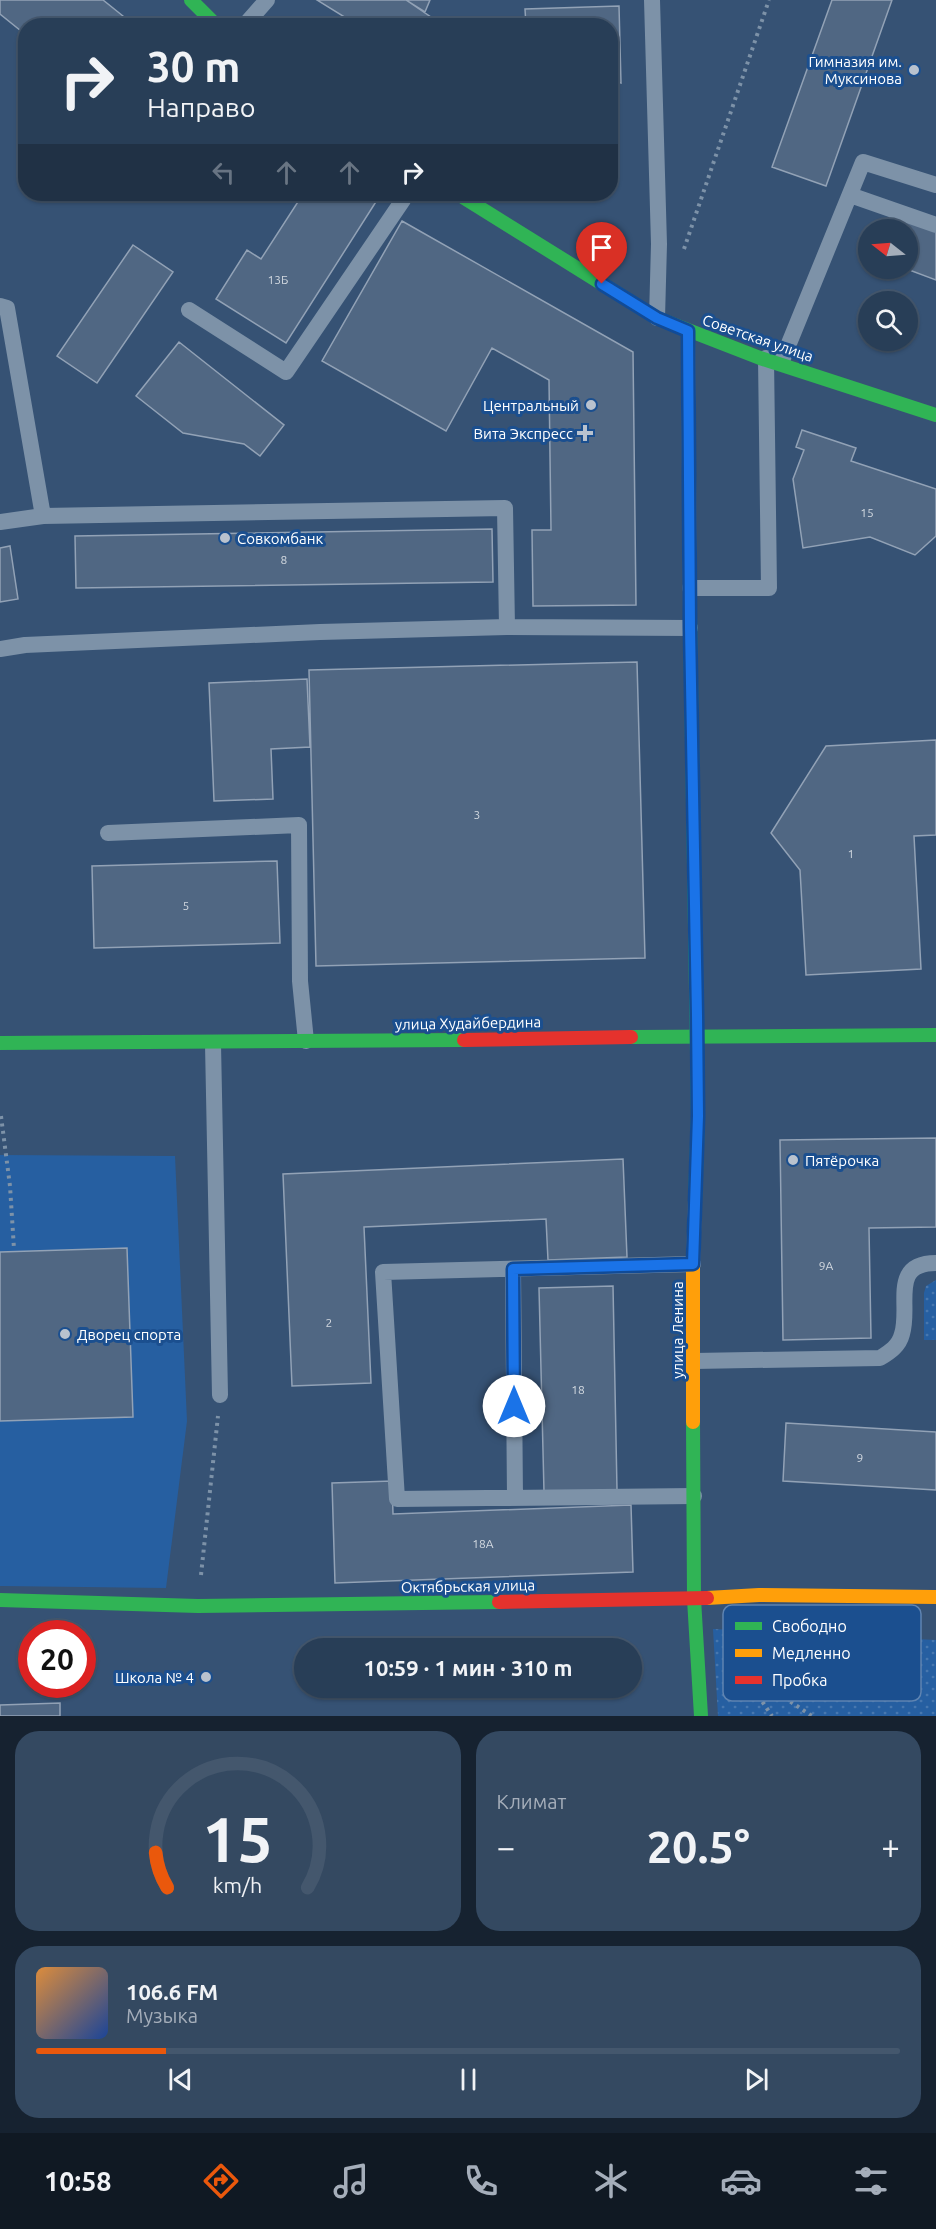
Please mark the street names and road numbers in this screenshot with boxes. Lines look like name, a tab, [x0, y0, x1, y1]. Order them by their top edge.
street label: Советская улица	[700, 311, 816, 365]
street label: улица Худайбердина	[395, 1013, 541, 1033]
street label: улица Ленина	[669, 1281, 686, 1379]
street label: Октябрьская улица	[401, 1576, 535, 1596]

